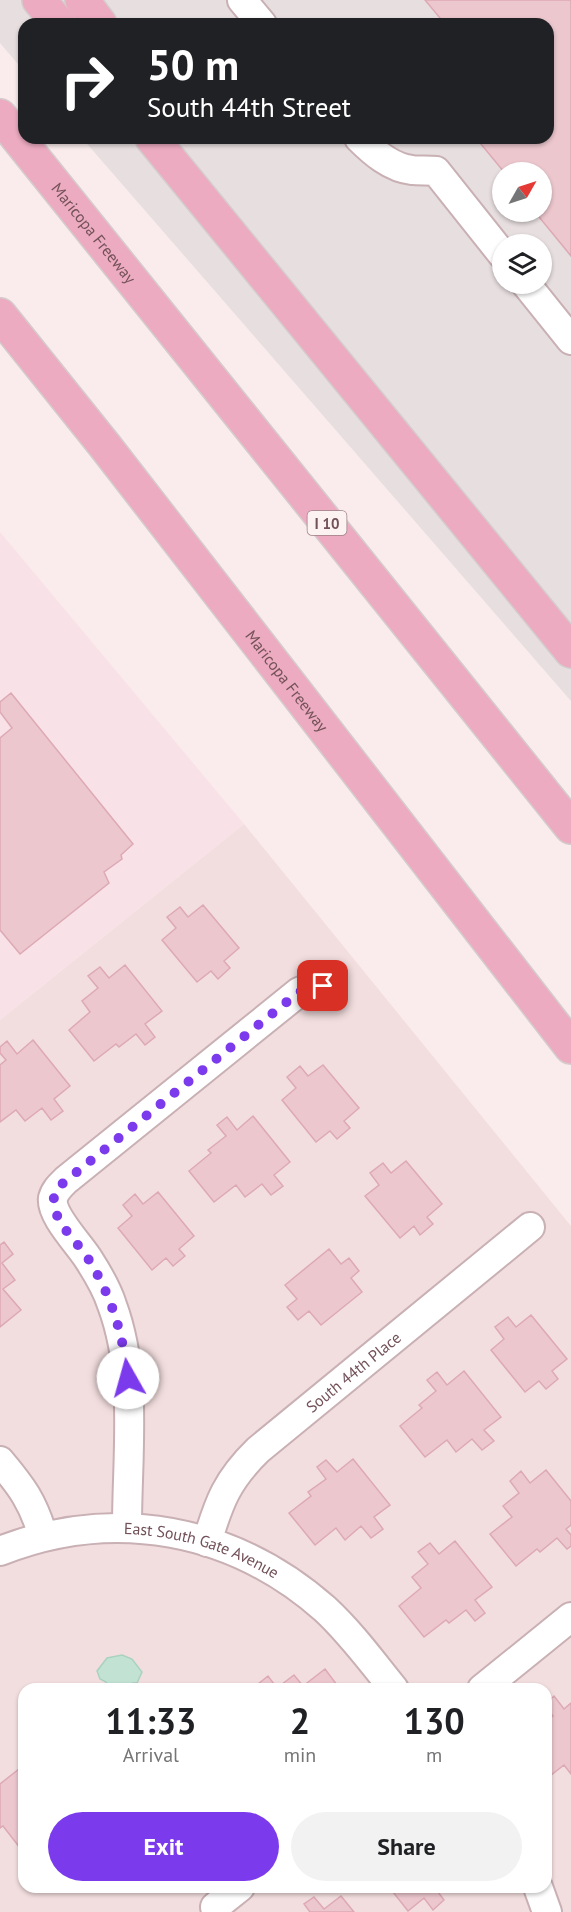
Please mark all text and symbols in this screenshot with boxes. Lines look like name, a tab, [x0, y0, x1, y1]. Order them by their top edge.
text: 50 m	[147, 37, 239, 92]
icon: right	[48, 42, 126, 120]
text: South 44th Street	[147, 90, 351, 124]
north arrow	[492, 162, 552, 222]
map controls	[492, 162, 552, 294]
street label: Maricopa Freeway	[47, 179, 141, 288]
button: layers	[492, 234, 552, 294]
road number: I 10	[308, 511, 346, 535]
street label: Maricopa Freeway	[241, 626, 333, 736]
pin	[297, 960, 348, 1011]
icon: arrive	[306, 969, 339, 1002]
street label: South 44th Place	[302, 1327, 405, 1417]
position arrow	[96, 1346, 160, 1410]
street label: East South Gate Avenue	[124, 1518, 283, 1582]
text: 11:33	[105, 1697, 197, 1744]
text: 2	[290, 1697, 310, 1744]
text: 130	[404, 1697, 465, 1744]
text: Arrival	[123, 1742, 179, 1768]
text: min	[284, 1742, 316, 1768]
text: m	[426, 1742, 442, 1768]
button: Exit	[48, 1812, 279, 1881]
button: Share	[291, 1812, 522, 1881]

